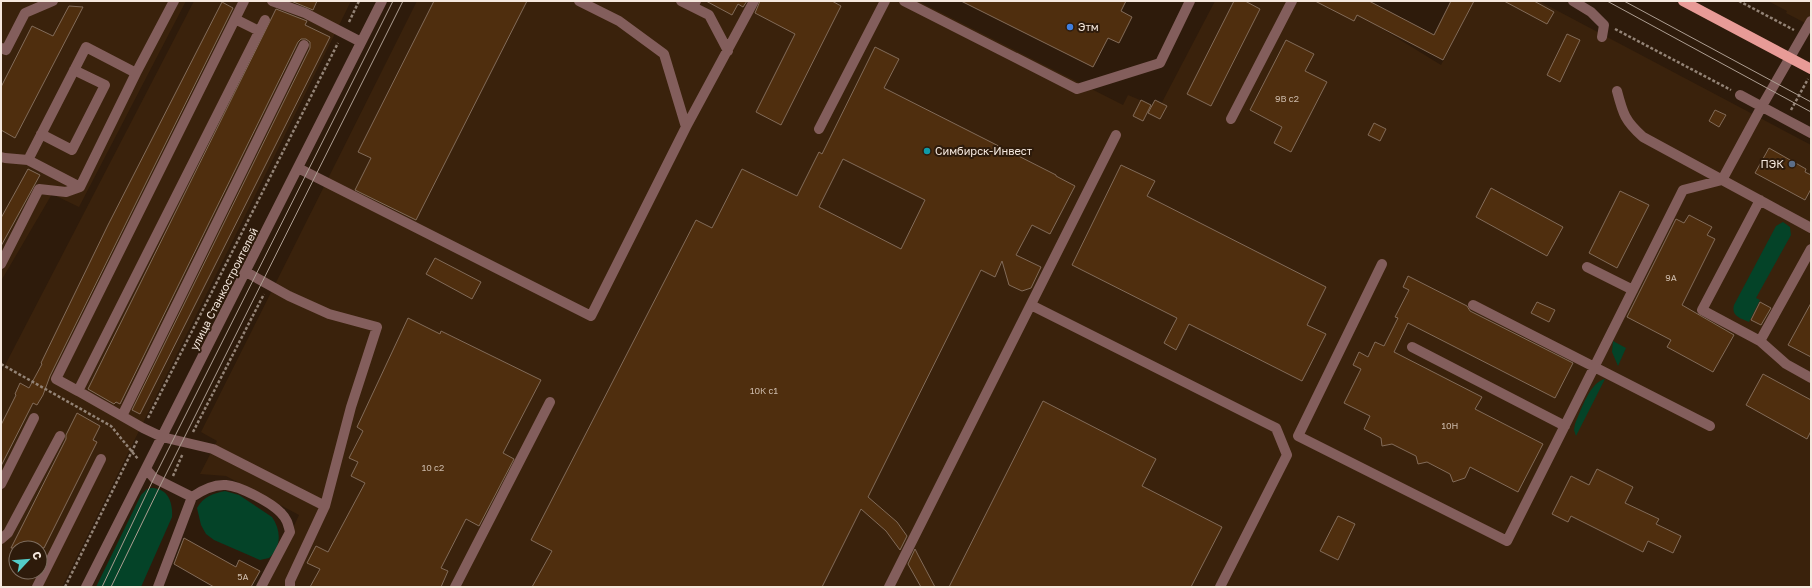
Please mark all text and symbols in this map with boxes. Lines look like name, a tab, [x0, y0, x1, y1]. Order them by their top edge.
place label: Этм	[1078, 20, 1099, 33]
marker: Этм	[1065, 22, 1075, 32]
house number: 9В с2	[1275, 93, 1299, 104]
place label: Симбирск-Инвест	[935, 144, 1033, 157]
marker: Симбирск-Инвест	[922, 146, 932, 156]
place label: ПЭК	[1761, 157, 1784, 170]
marker: ПЭК	[1787, 159, 1797, 169]
street label: улица Станкостроителей	[187, 225, 260, 352]
house number: 9А	[1665, 272, 1677, 283]
house number: 10К с1	[750, 385, 779, 396]
house number: 10Н	[1442, 420, 1458, 431]
house number: 10 с2	[422, 462, 444, 473]
north arrow	[8, 540, 48, 580]
text: С	[30, 549, 45, 562]
house number: 5А	[237, 571, 249, 582]

